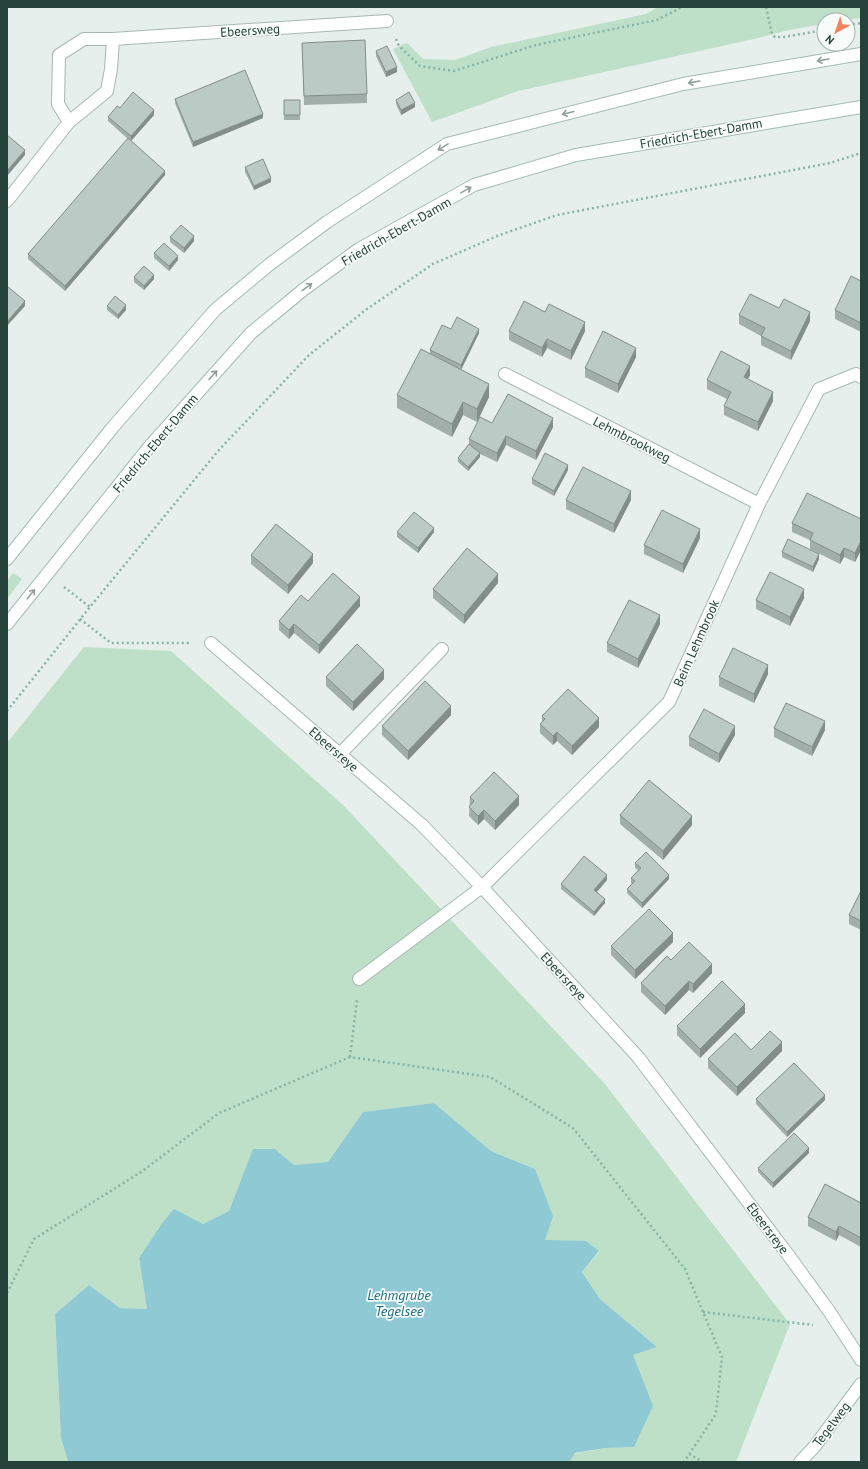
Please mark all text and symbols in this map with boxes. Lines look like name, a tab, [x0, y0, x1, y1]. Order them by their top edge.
north arrow	[816, 12, 856, 52]
street label: Ebeersweg	[220, 20, 280, 41]
text: N	[822, 32, 837, 47]
one-way arrow	[816, 57, 829, 65]
one-way arrow	[688, 79, 701, 87]
one-way arrow	[562, 110, 575, 118]
street label: Friedrich-Ebert-Damm	[639, 114, 764, 153]
one-way arrow	[438, 143, 449, 151]
one-way arrow	[460, 185, 472, 193]
street label: Friedrich-Ebert-Damm	[338, 193, 454, 270]
one-way arrow	[302, 283, 313, 291]
one-way arrow	[208, 370, 217, 380]
street label: Friedrich-Ebert-Damm	[109, 390, 202, 496]
street label: Lehmbrookweg	[590, 413, 673, 466]
one-way arrow	[27, 588, 36, 599]
street label: Beim Lehmbrook	[670, 596, 724, 689]
street label: Ebeersreye	[305, 723, 362, 776]
street label: Ebeersreye	[537, 949, 590, 1004]
street label: Ebeersreye	[743, 1199, 793, 1257]
water label: Lehmgrube Tegelsee	[367, 1286, 431, 1320]
street label: Tegelweg	[809, 1398, 854, 1450]

